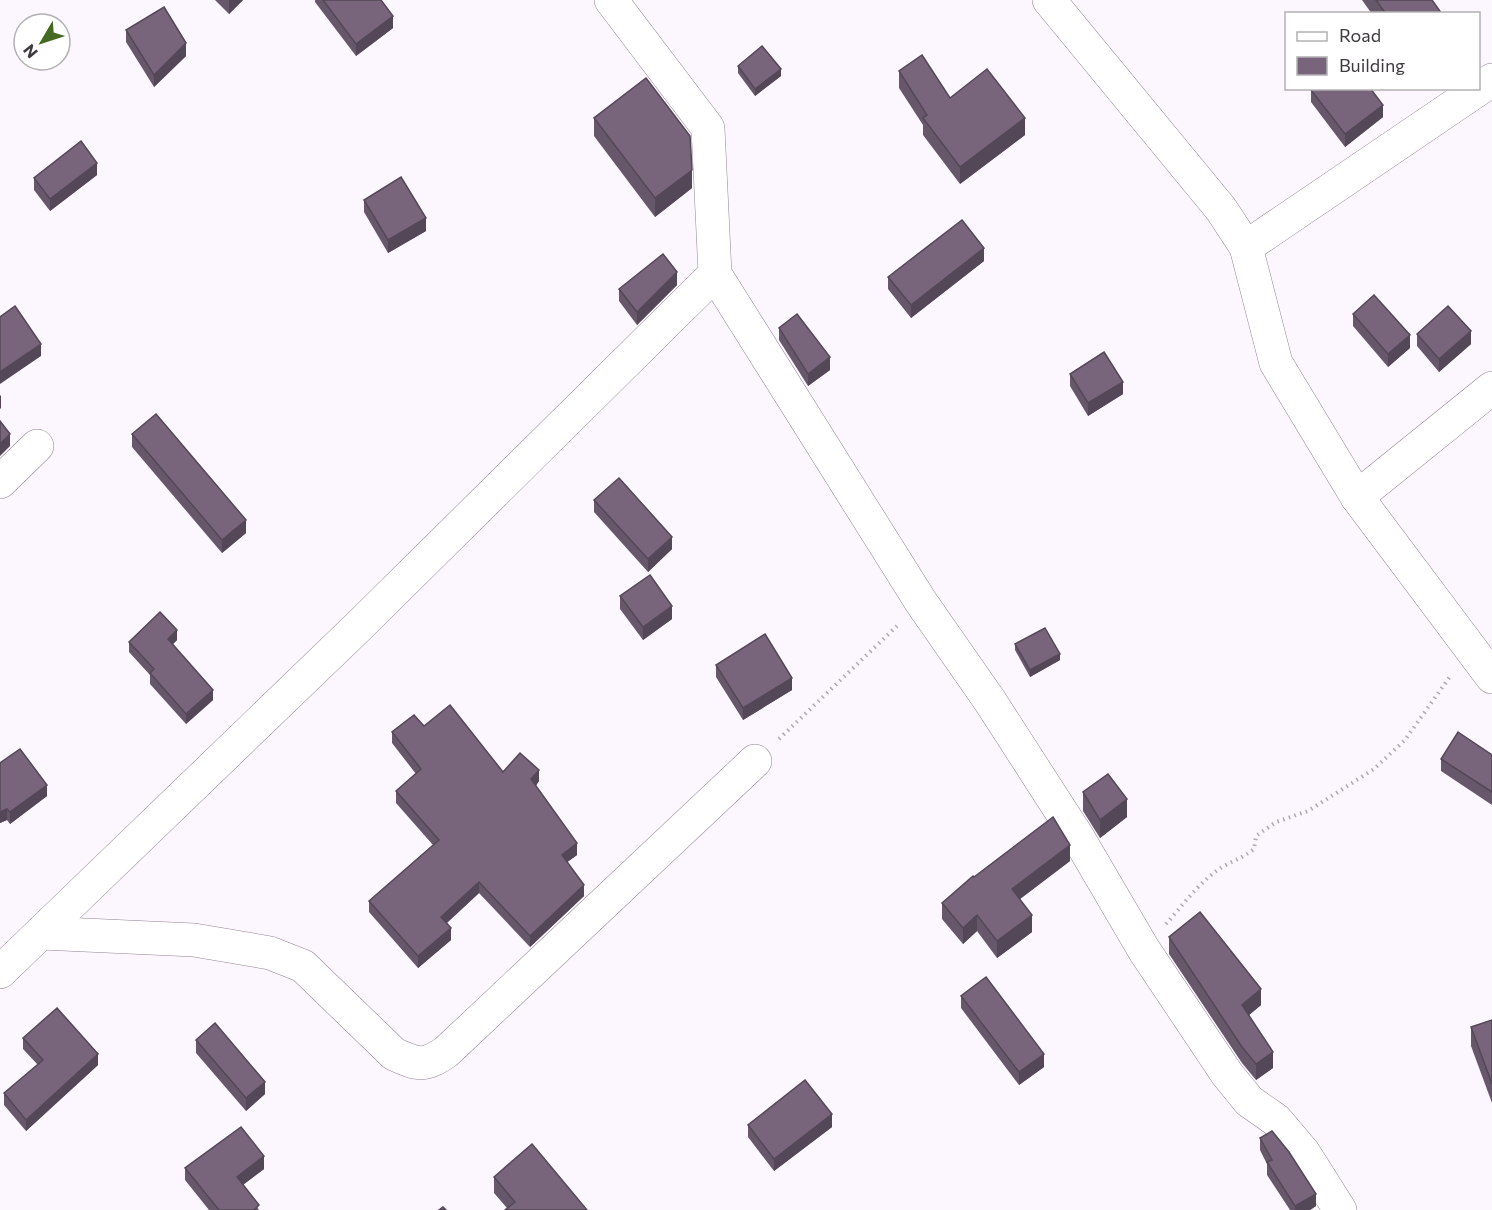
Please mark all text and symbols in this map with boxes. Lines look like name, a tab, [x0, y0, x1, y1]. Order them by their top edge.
north arrow	[12, 12, 72, 72]
legend	[1285, 12, 1480, 90]
text: Road	[1339, 24, 1381, 46]
text: N	[19, 41, 41, 62]
text: Building	[1339, 54, 1405, 76]

